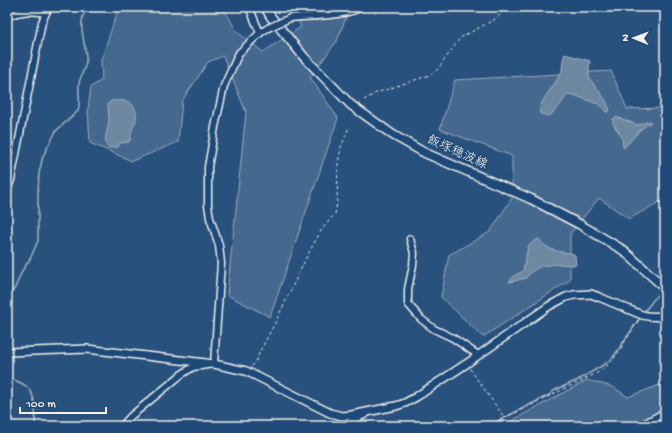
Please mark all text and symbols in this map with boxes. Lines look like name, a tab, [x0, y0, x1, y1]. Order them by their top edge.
north arrow	[614, 18, 654, 58]
text: N	[620, 34, 632, 42]
street label: 飯塚穂波線	[424, 133, 491, 173]
scale bar	[20, 389, 106, 415]
text: 100 m	[25, 398, 56, 412]

